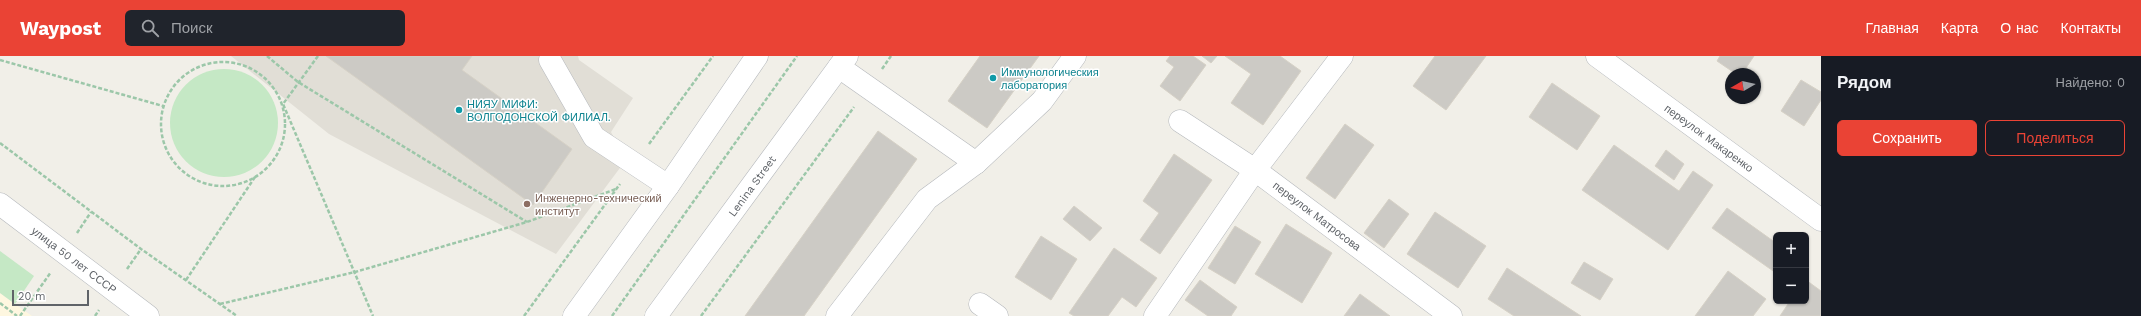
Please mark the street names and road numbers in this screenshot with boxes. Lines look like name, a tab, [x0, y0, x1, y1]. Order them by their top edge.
street label: переулок Макаренко	[1662, 102, 1756, 175]
street label: Lenina Street	[726, 153, 779, 219]
street label: переулок Матросова	[1270, 179, 1364, 254]
street label: улица 50 лет СССР	[29, 224, 119, 297]

